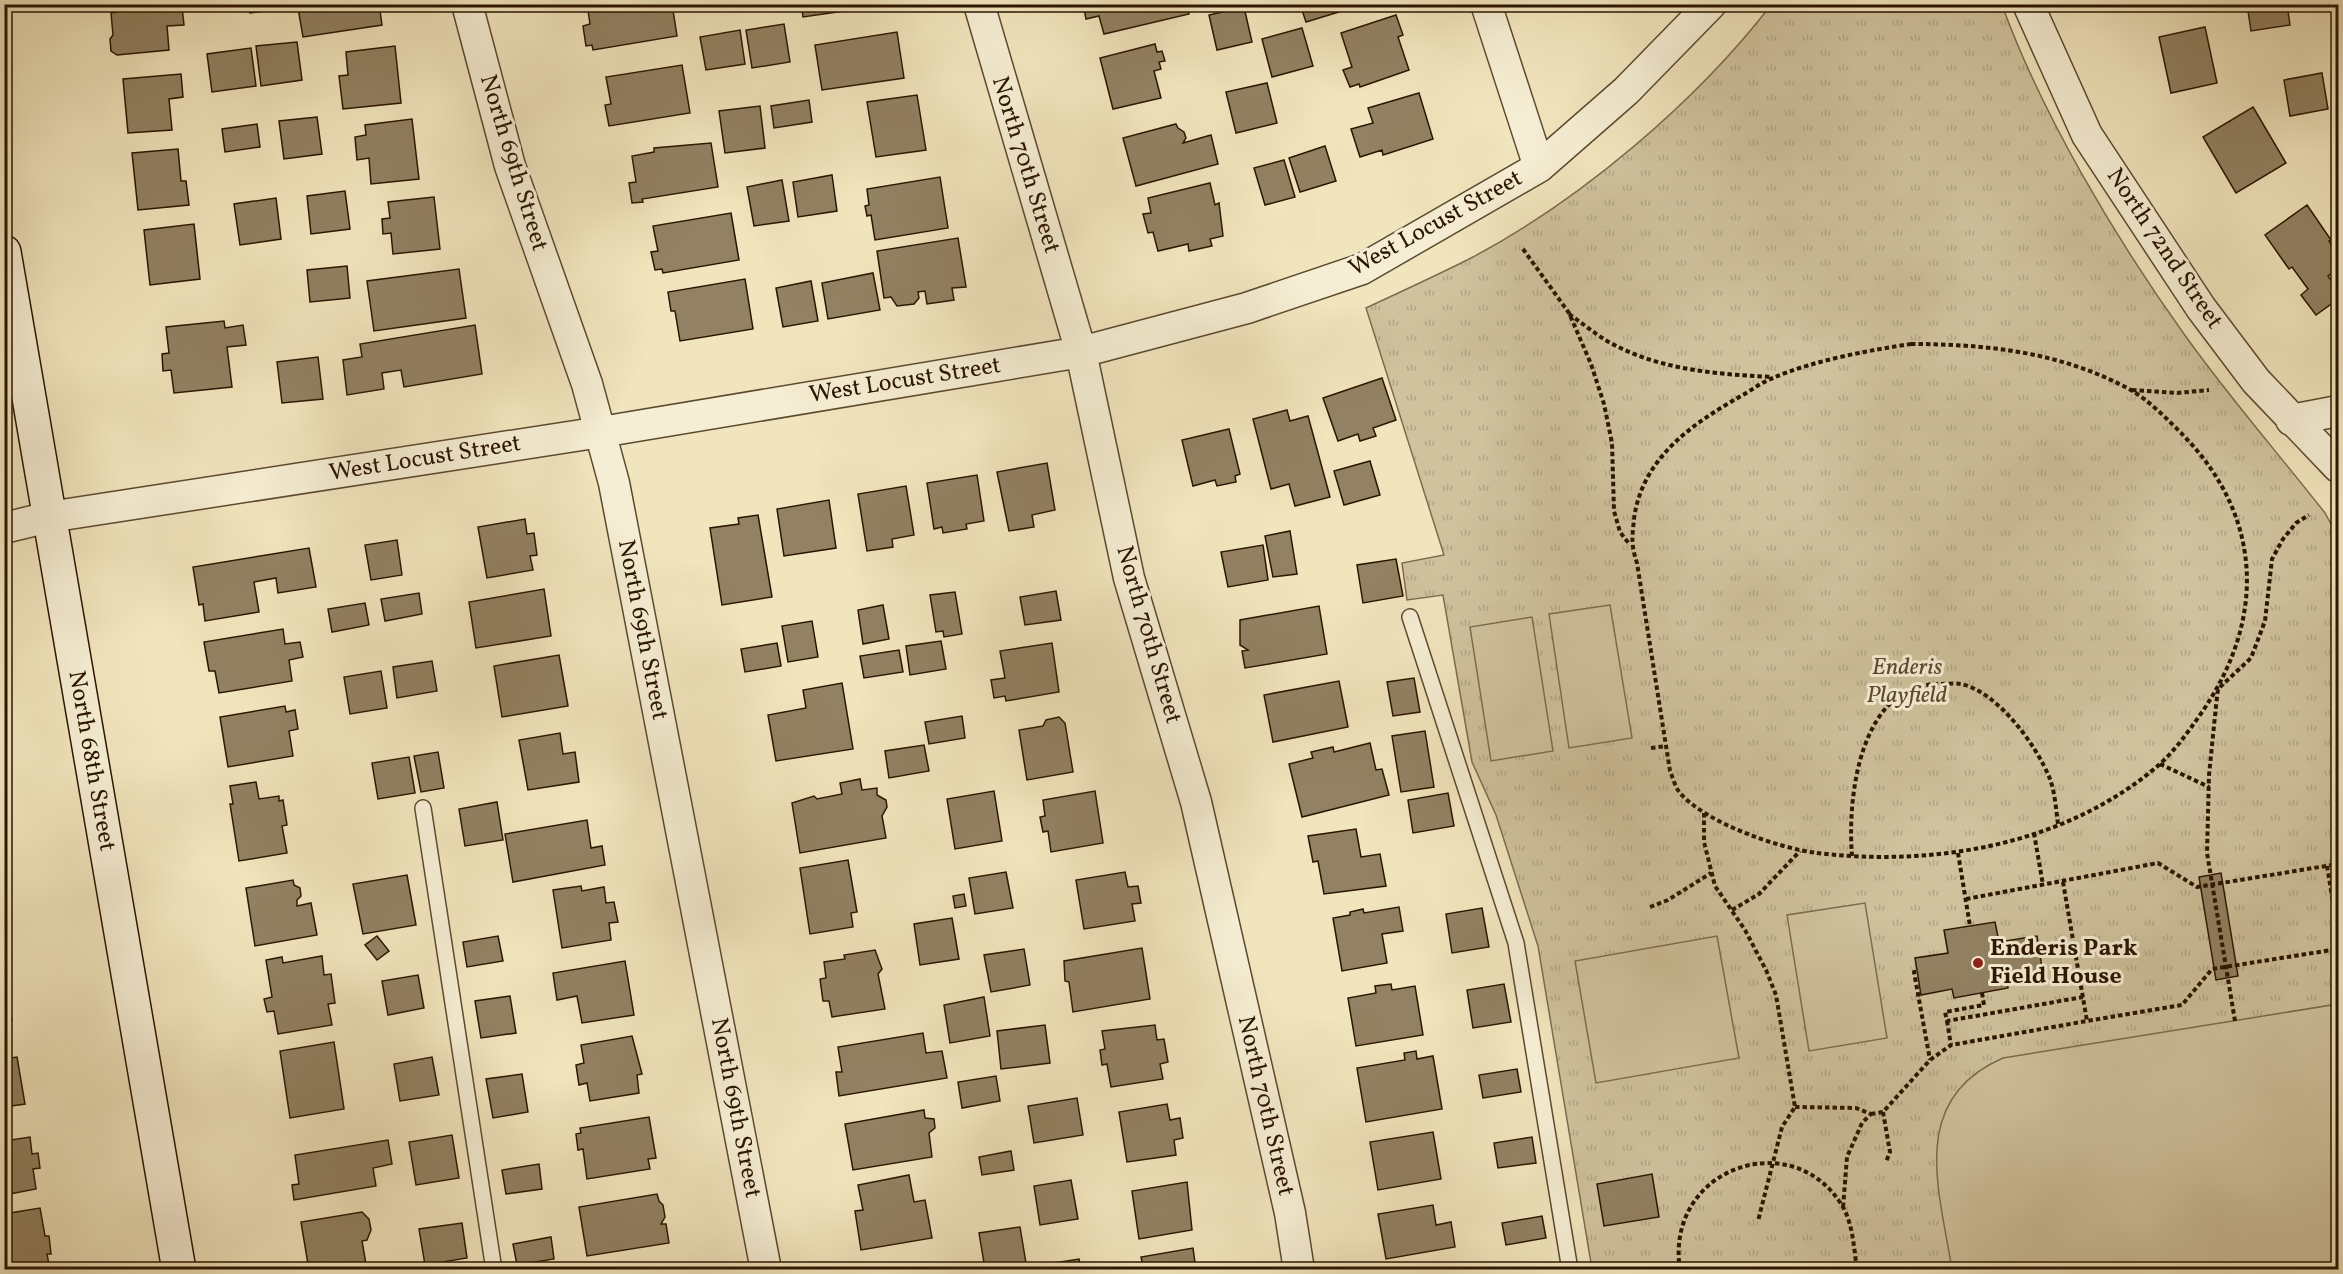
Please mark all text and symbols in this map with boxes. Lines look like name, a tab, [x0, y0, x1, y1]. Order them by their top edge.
street label: North 69th Street	[470, 70, 556, 256]
street label: North 70th Street	[982, 72, 1068, 258]
street label: West Locust Street	[1343, 162, 1529, 286]
street label: North 72nd Street	[2097, 162, 2231, 336]
street label: West Locust Street	[807, 349, 1003, 413]
street label: West Locust Street	[327, 427, 523, 491]
street label: North 69th Street	[608, 537, 676, 723]
street label: North 70th Street	[1106, 542, 1190, 728]
park label: Enderis Playfield	[1867, 651, 1948, 713]
street label: North 68th Street	[58, 668, 124, 854]
place label: Enderis Park Field House	[1990, 932, 2138, 994]
marker: Enderis Park Field House	[1971, 956, 1985, 970]
street label: North 70th Street	[1228, 1013, 1302, 1199]
street label: North 69th Street	[701, 1015, 769, 1201]

